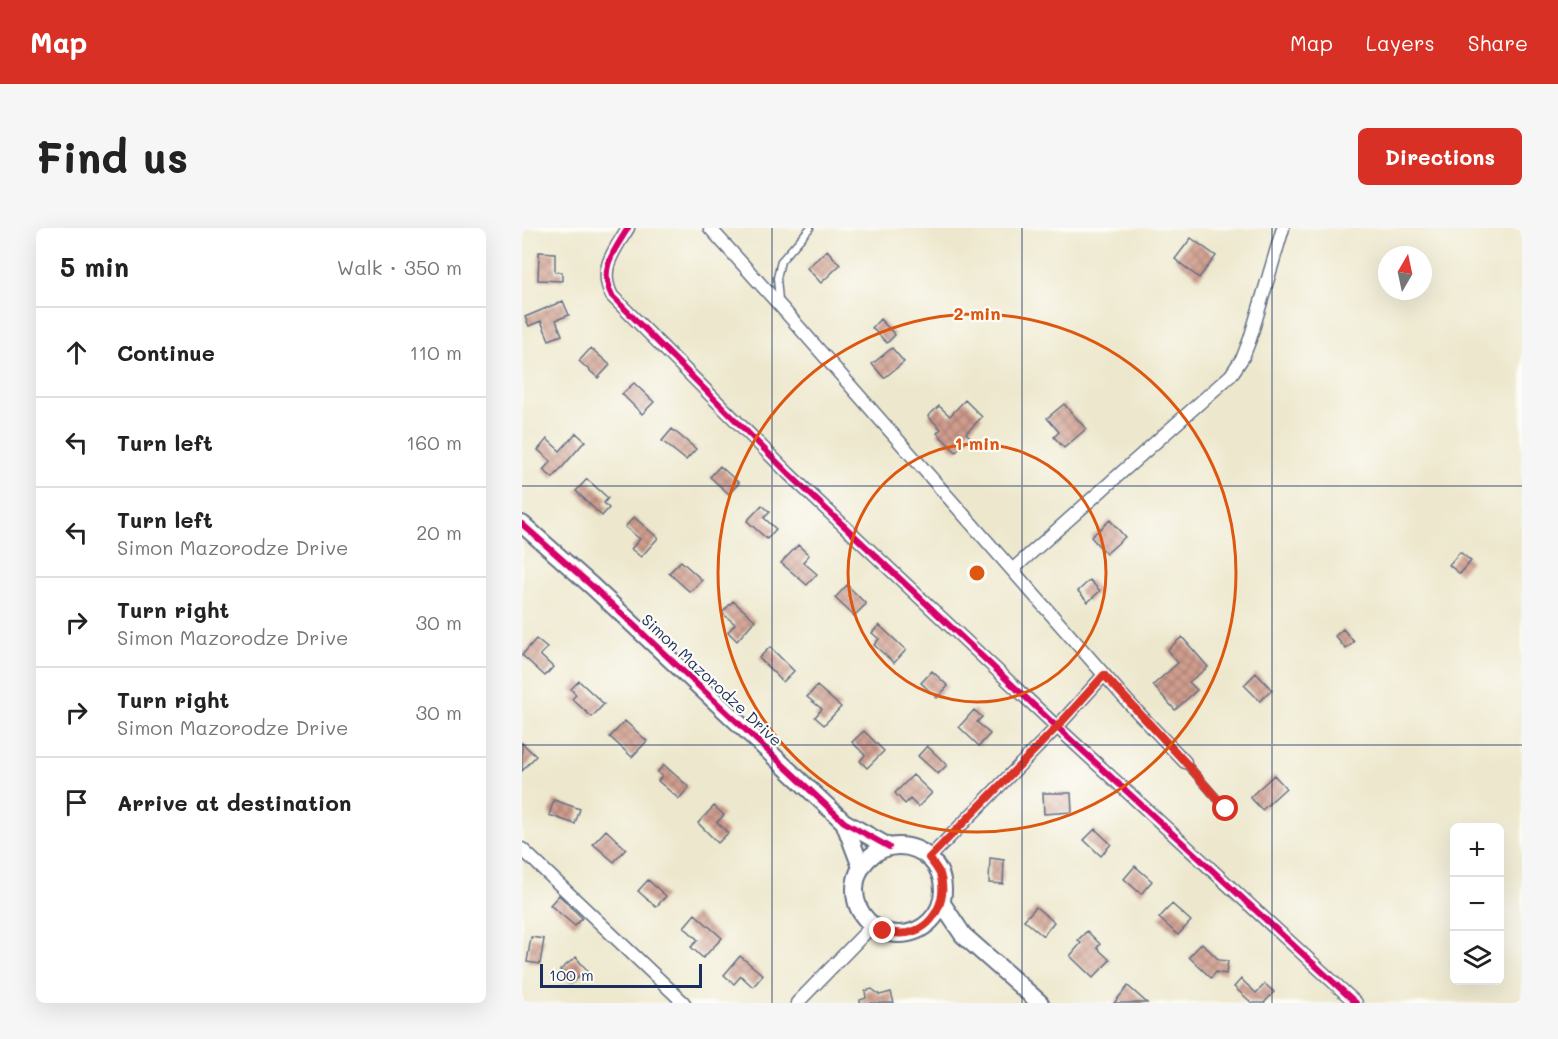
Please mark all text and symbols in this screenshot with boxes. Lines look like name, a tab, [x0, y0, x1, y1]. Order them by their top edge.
text: Map	[30, 24, 87, 60]
text: Map	[1290, 29, 1333, 56]
text: Layers	[1366, 29, 1435, 56]
text: Share	[1468, 29, 1528, 56]
button: Directions	[1358, 128, 1522, 185]
text: Find us	[36, 129, 188, 184]
north arrow	[1378, 246, 1432, 300]
text: 5 min	[60, 250, 129, 284]
text: Walk · 350 m	[337, 254, 462, 280]
text: 2 min	[953, 301, 1001, 325]
icon: ahead	[60, 336, 93, 369]
text: Continue	[117, 338, 215, 367]
text: 110 m	[409, 339, 462, 365]
icon: left	[60, 426, 93, 459]
text: Turn left	[117, 428, 213, 457]
text: 160 m	[406, 429, 462, 455]
text: 1 min	[954, 431, 1000, 455]
text: Turn left	[117, 505, 213, 534]
icon: left	[60, 516, 93, 549]
text: 20 m	[416, 519, 462, 545]
text: Simon Mazorodze Drive	[117, 534, 348, 560]
centre of rings	[967, 563, 987, 583]
text: Turn right	[117, 595, 229, 624]
icon: right	[60, 606, 93, 639]
text: 30 m	[416, 609, 462, 635]
street label: Simon Mazorodze Drive	[637, 609, 787, 750]
text: Simon Mazorodze Drive	[117, 624, 348, 650]
text: Turn right	[117, 685, 229, 714]
icon: right	[60, 696, 93, 729]
text: 30 m	[416, 699, 462, 725]
text: Simon Mazorodze Drive	[117, 714, 348, 740]
icon: arrive	[60, 786, 93, 819]
text: Arrive at destination	[117, 788, 352, 817]
route start	[1212, 795, 1238, 821]
map controls	[1450, 823, 1504, 985]
button: +	[1450, 823, 1504, 877]
button: −	[1450, 877, 1504, 931]
route end	[869, 917, 895, 943]
button: layers	[1450, 931, 1504, 985]
scale bar	[540, 961, 702, 988]
text: 100 m	[549, 964, 594, 985]

